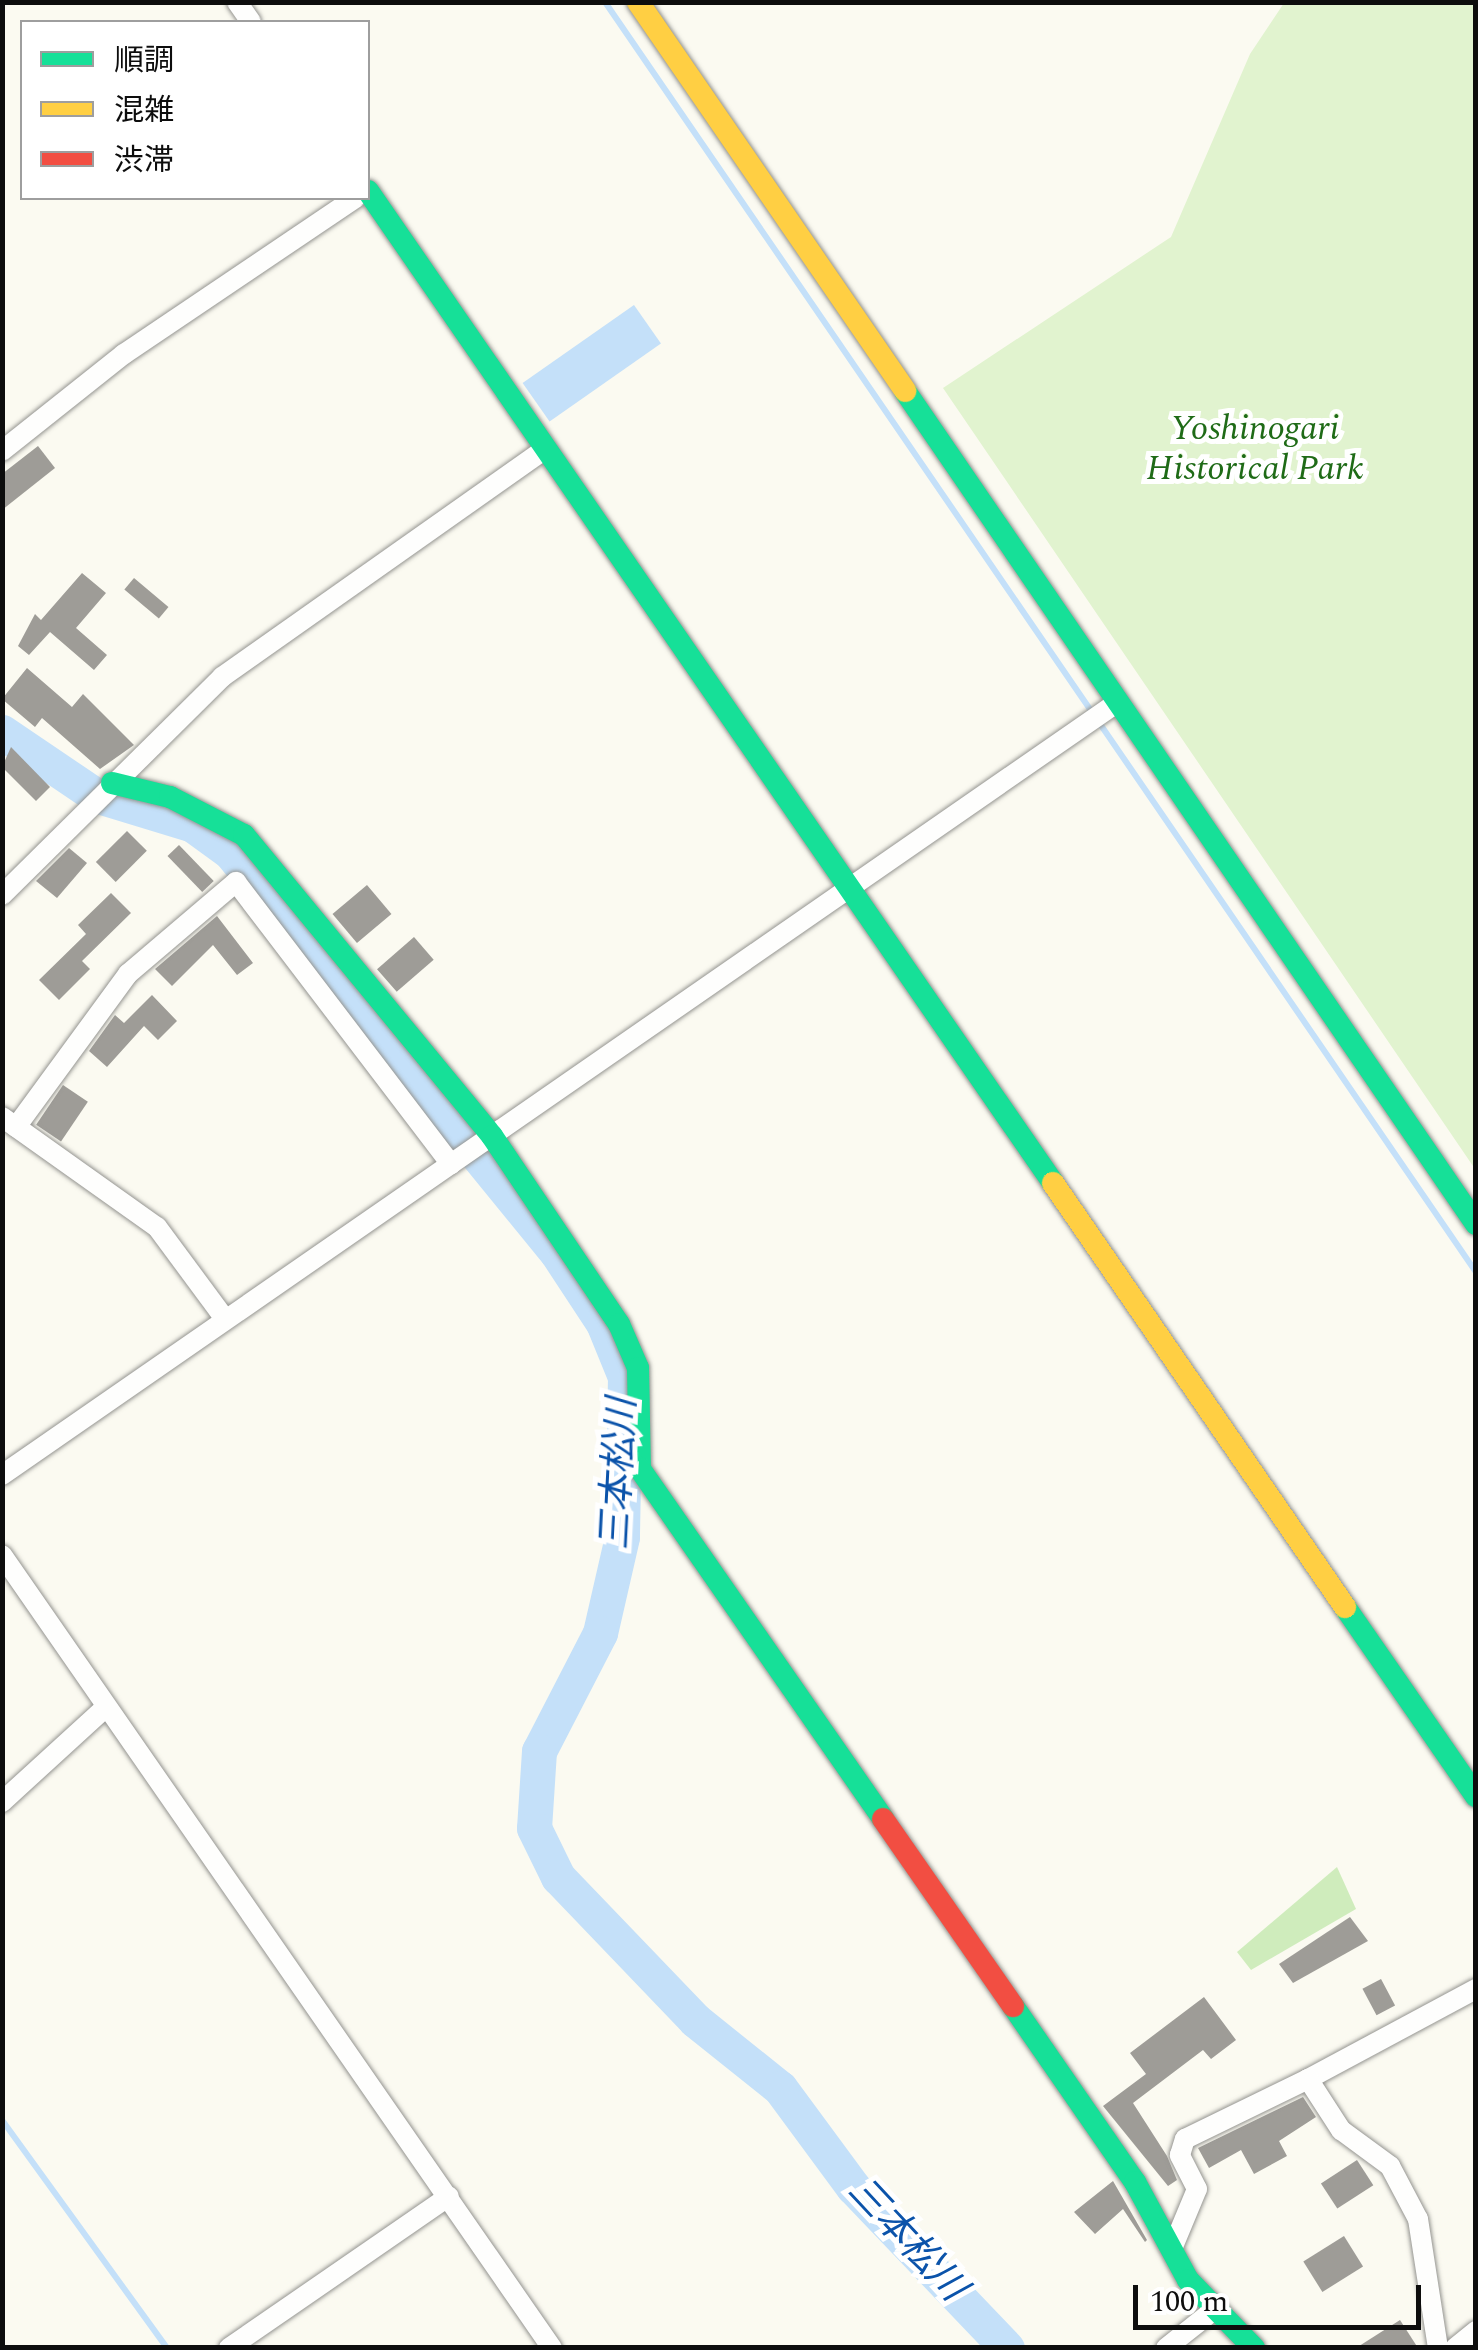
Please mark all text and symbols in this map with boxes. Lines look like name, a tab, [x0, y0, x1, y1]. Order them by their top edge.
legend	[20, 20, 370, 200]
text: 順調	[114, 38, 174, 84]
text: 混雑	[114, 88, 174, 134]
text: 渋滞	[114, 138, 174, 184]
park label: Yoshinogari Historical Park	[1146, 408, 1364, 490]
water label: 三本松川	[593, 1397, 647, 1551]
water label: 三本松川	[837, 2169, 975, 2311]
scale bar	[1138, 2265, 1426, 2327]
text: 100 m	[1150, 2279, 1228, 2325]

